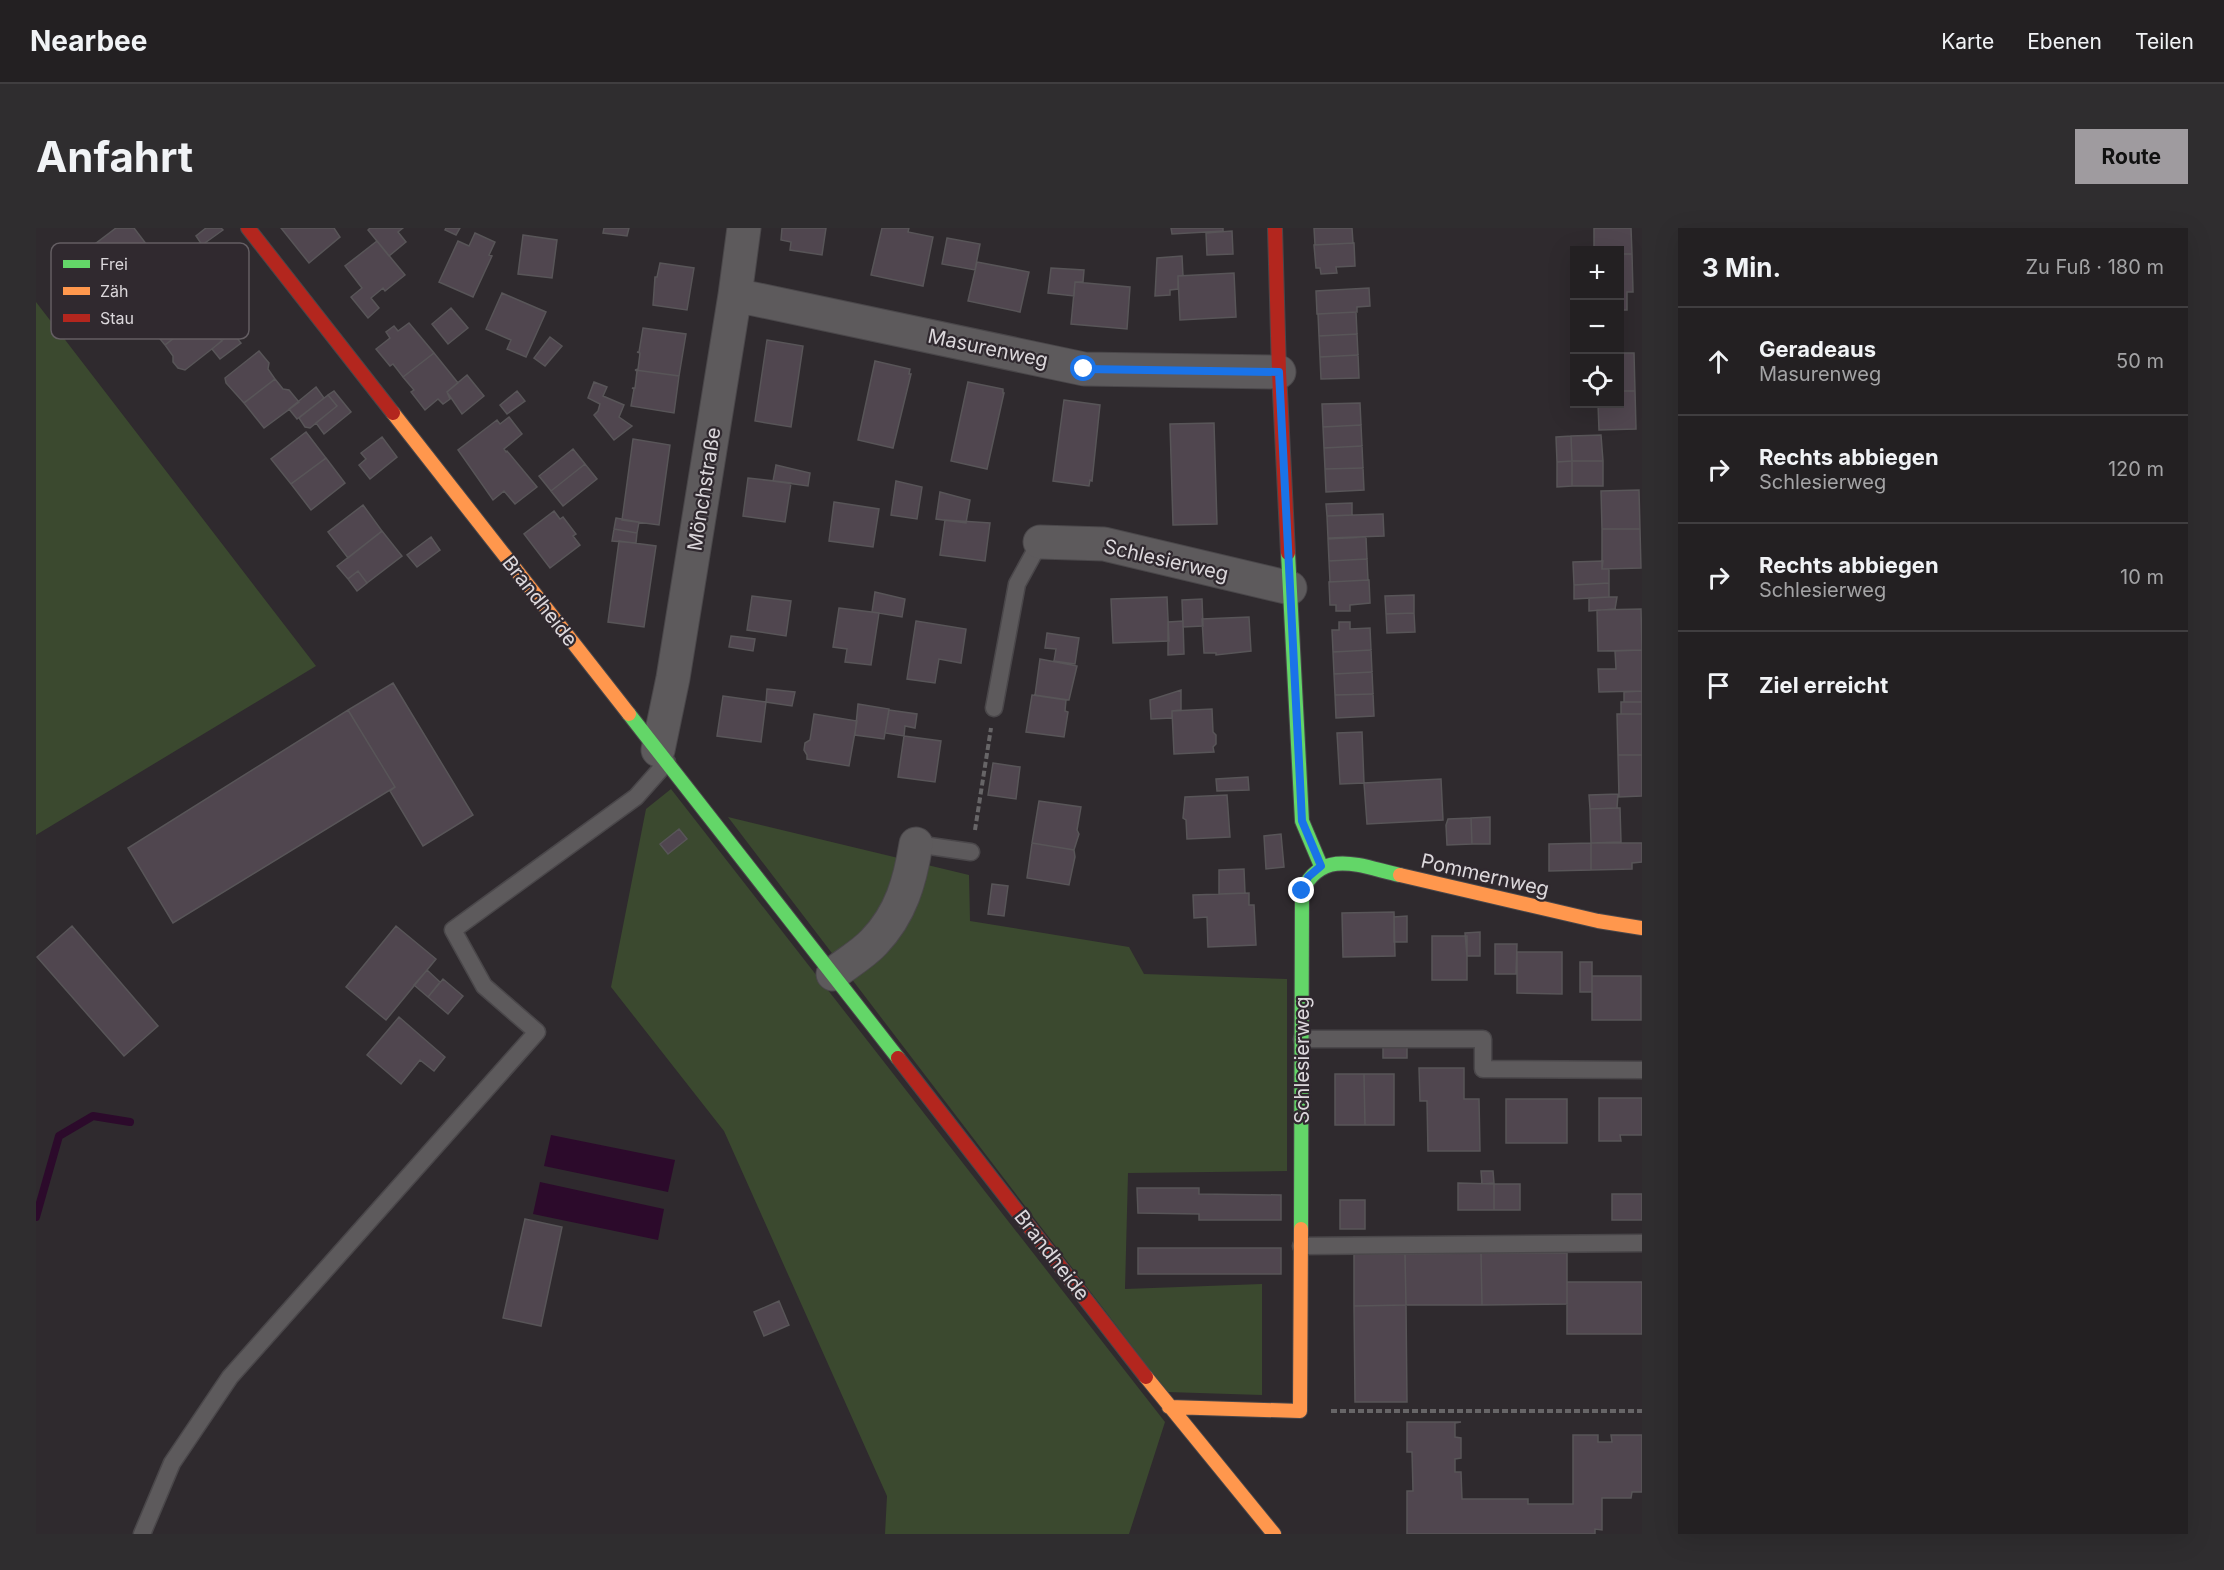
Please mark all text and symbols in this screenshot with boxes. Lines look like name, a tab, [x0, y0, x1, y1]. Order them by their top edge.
text: Nearbee	[30, 24, 147, 58]
text: Karte	[1941, 29, 1994, 54]
text: Ebenen	[2027, 29, 2102, 54]
text: Teilen	[2135, 29, 2194, 54]
button: Route	[2075, 129, 2188, 184]
text: Anfahrt	[36, 131, 193, 182]
legend	[51, 243, 249, 339]
map controls	[1570, 246, 1624, 408]
button: +	[1570, 246, 1624, 300]
text: 3 Min.	[1702, 252, 1781, 283]
text: Frei	[100, 254, 128, 274]
text: Zu Fuß · 180 m	[2025, 255, 2164, 279]
text: Zäh	[100, 281, 129, 301]
button: −	[1570, 300, 1624, 354]
text: Stau	[100, 308, 134, 328]
street label: Masurenweg	[926, 324, 1050, 372]
text: Geradeaus	[1759, 336, 1876, 362]
icon: ahead	[1702, 345, 1735, 378]
text: 50 m	[2116, 349, 2164, 373]
button: locate	[1570, 354, 1624, 408]
route start	[1070, 355, 1096, 381]
text: Masurenweg	[1759, 362, 1881, 386]
street label: Mönchstraße	[682, 425, 726, 553]
text: Rechts abbiegen	[1759, 444, 1939, 470]
icon: right	[1702, 453, 1735, 486]
text: 120 m	[2108, 457, 2164, 481]
text: Schlesierweg	[1759, 470, 1886, 494]
street label: Schlesierweg	[1101, 534, 1231, 586]
street label: Brandheide	[497, 551, 583, 651]
text: Rechts abbiegen	[1759, 552, 1939, 578]
icon: right	[1702, 561, 1735, 594]
text: 10 m	[2120, 565, 2164, 589]
text: Schlesierweg	[1759, 578, 1886, 602]
icon: arrive	[1702, 669, 1735, 702]
text: Ziel erreicht	[1759, 672, 1888, 698]
street label: Pommernweg	[1419, 849, 1551, 901]
route end	[1288, 877, 1314, 903]
street label: Schlesierweg	[1290, 996, 1314, 1124]
street label: Brandheide	[1009, 1205, 1095, 1305]

